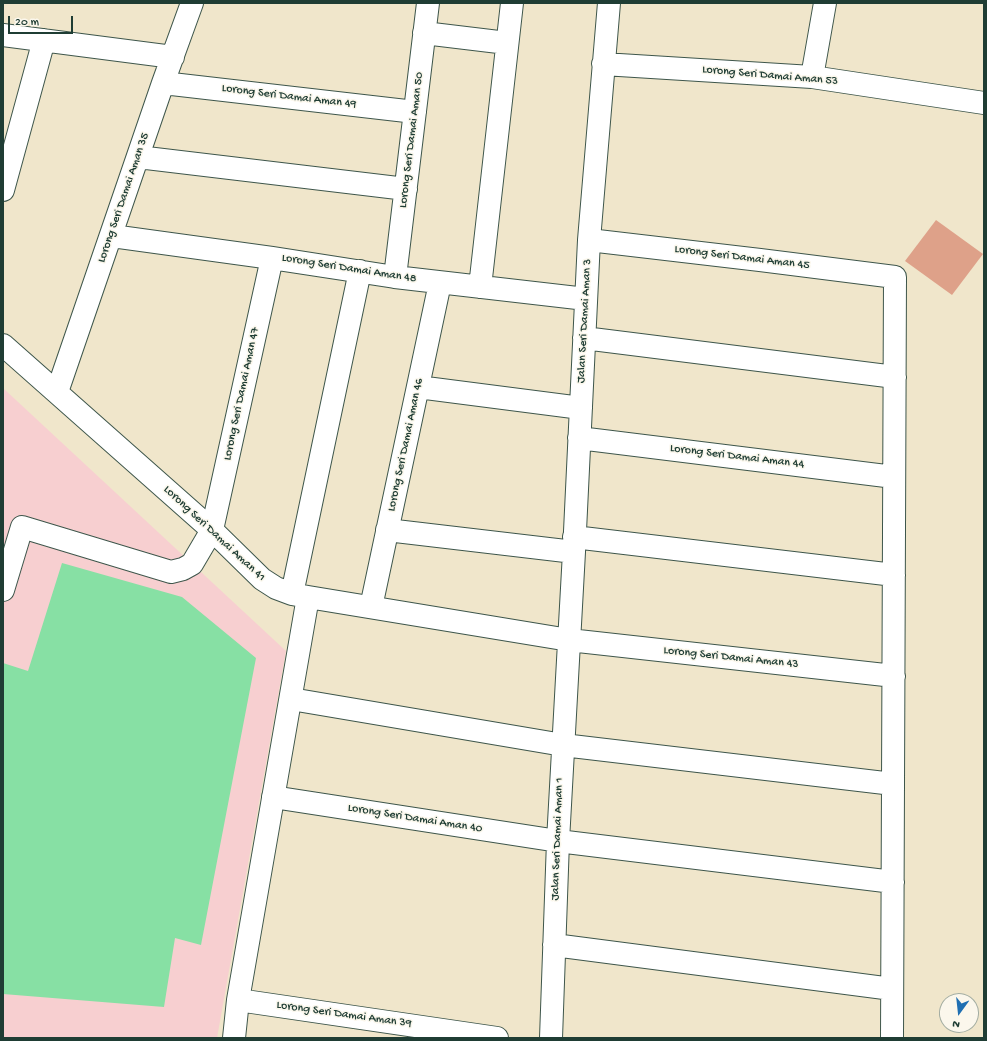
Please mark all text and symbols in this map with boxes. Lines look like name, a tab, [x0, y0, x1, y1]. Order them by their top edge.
scale bar	[10, 8, 75, 34]
text: 20 m	[15, 16, 39, 30]
street label: Lorong Seri Damai Aman 53	[701, 63, 839, 89]
street label: Lorong Seri Damai Aman 50	[397, 71, 427, 209]
street label: Lorong Seri Damai Aman 49	[221, 82, 357, 112]
street label: Lorong Seri Damai Aman 35	[95, 131, 153, 265]
street label: Lorong Seri Damai Aman 45	[674, 243, 810, 273]
street label: Lorong Seri Damai Aman 48	[281, 251, 417, 287]
street label: Jalan Seri Damai Aman 3	[575, 258, 595, 384]
street label: Lorong Seri Damai Aman 47	[221, 326, 263, 462]
street label: Lorong Seri Damai Aman 46	[385, 377, 427, 513]
street label: Lorong Seri Damai Aman 44	[669, 442, 805, 472]
street label: Lorong Seri Damai Aman 41	[160, 483, 268, 585]
street label: Lorong Seri Damai Aman 43	[663, 644, 799, 672]
street label: Jalan Seri Damai Aman 1	[549, 777, 567, 901]
street label: Lorong Seri Damai Aman 40	[347, 801, 483, 837]
north arrow	[939, 993, 979, 1033]
street label: Lorong Seri Damai Aman 39	[276, 998, 412, 1032]
text: N	[951, 1017, 961, 1030]

